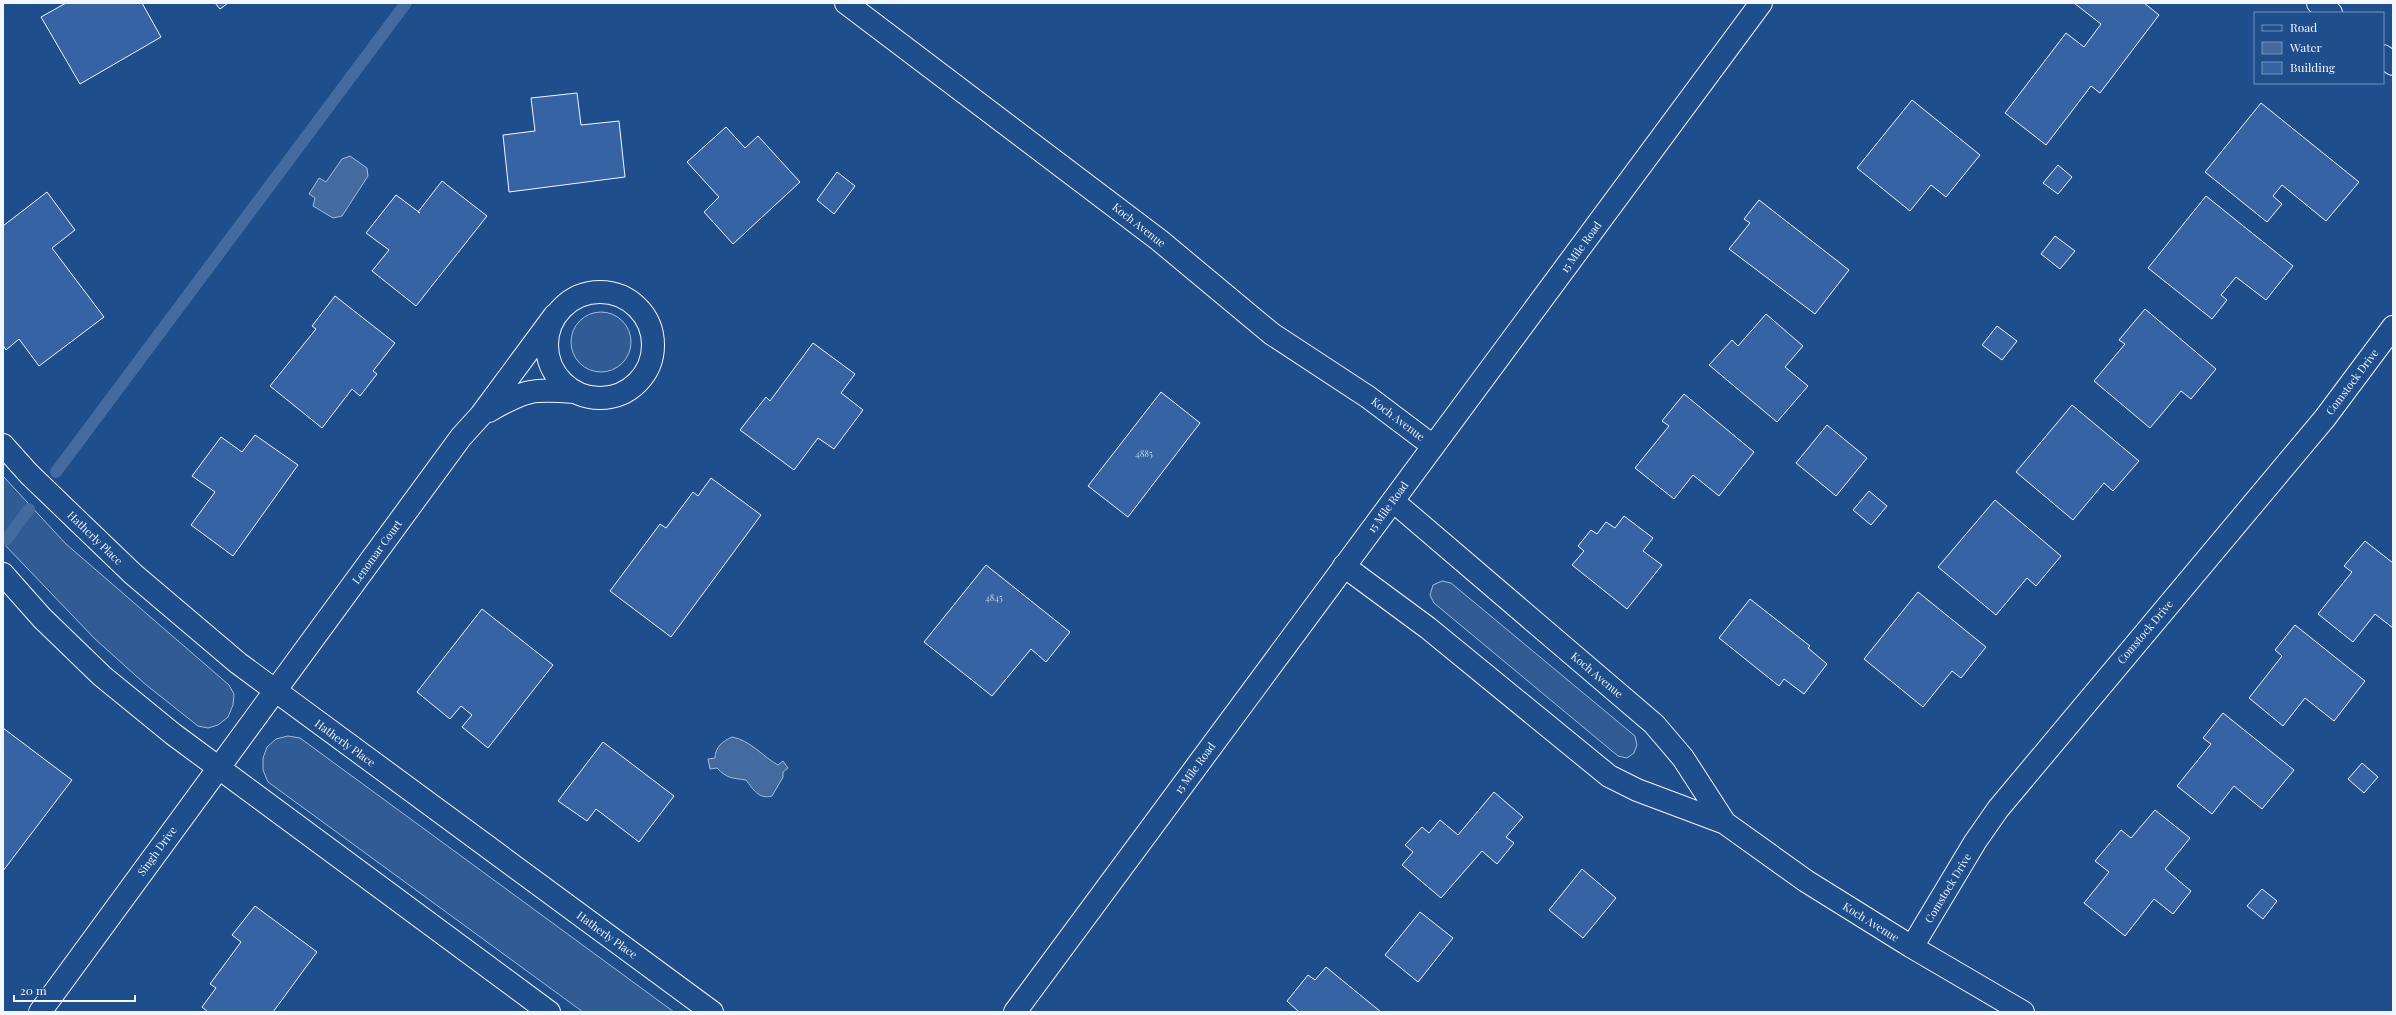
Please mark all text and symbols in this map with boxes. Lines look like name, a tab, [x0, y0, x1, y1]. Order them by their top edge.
legend	[2254, 12, 2384, 84]
text: Road	[2290, 19, 2317, 35]
text: Water	[2289, 39, 2323, 55]
text: Building	[2290, 59, 2336, 75]
street label: Koch Avenue	[1110, 199, 1169, 250]
street label: 15 Mile Road	[1557, 217, 1605, 275]
street label: Comstock Drive	[2322, 345, 2382, 418]
street label: Koch Avenue	[1368, 393, 1429, 444]
house number: 4885	[1135, 447, 1153, 459]
street label: 15 Mile Road	[1364, 477, 1412, 535]
street label: Hatherly Place	[64, 507, 127, 568]
street label: Lenomar Court	[348, 516, 405, 587]
house number: 4845	[985, 591, 1003, 603]
street label: Comstock Drive	[2113, 596, 2176, 667]
street label: Koch Avenue	[1568, 648, 1627, 701]
street label: Hatherly Place	[312, 716, 379, 770]
street label: 15 Mile Road	[1171, 738, 1219, 796]
street label: Singh Drive	[134, 823, 180, 878]
street label: Comstock Drive	[1921, 850, 1975, 926]
street label: Koch Avenue	[1840, 898, 1903, 945]
street label: Hatherly Place	[574, 908, 641, 962]
scale bar	[14, 977, 135, 1003]
text: 20 m	[20, 982, 47, 998]

